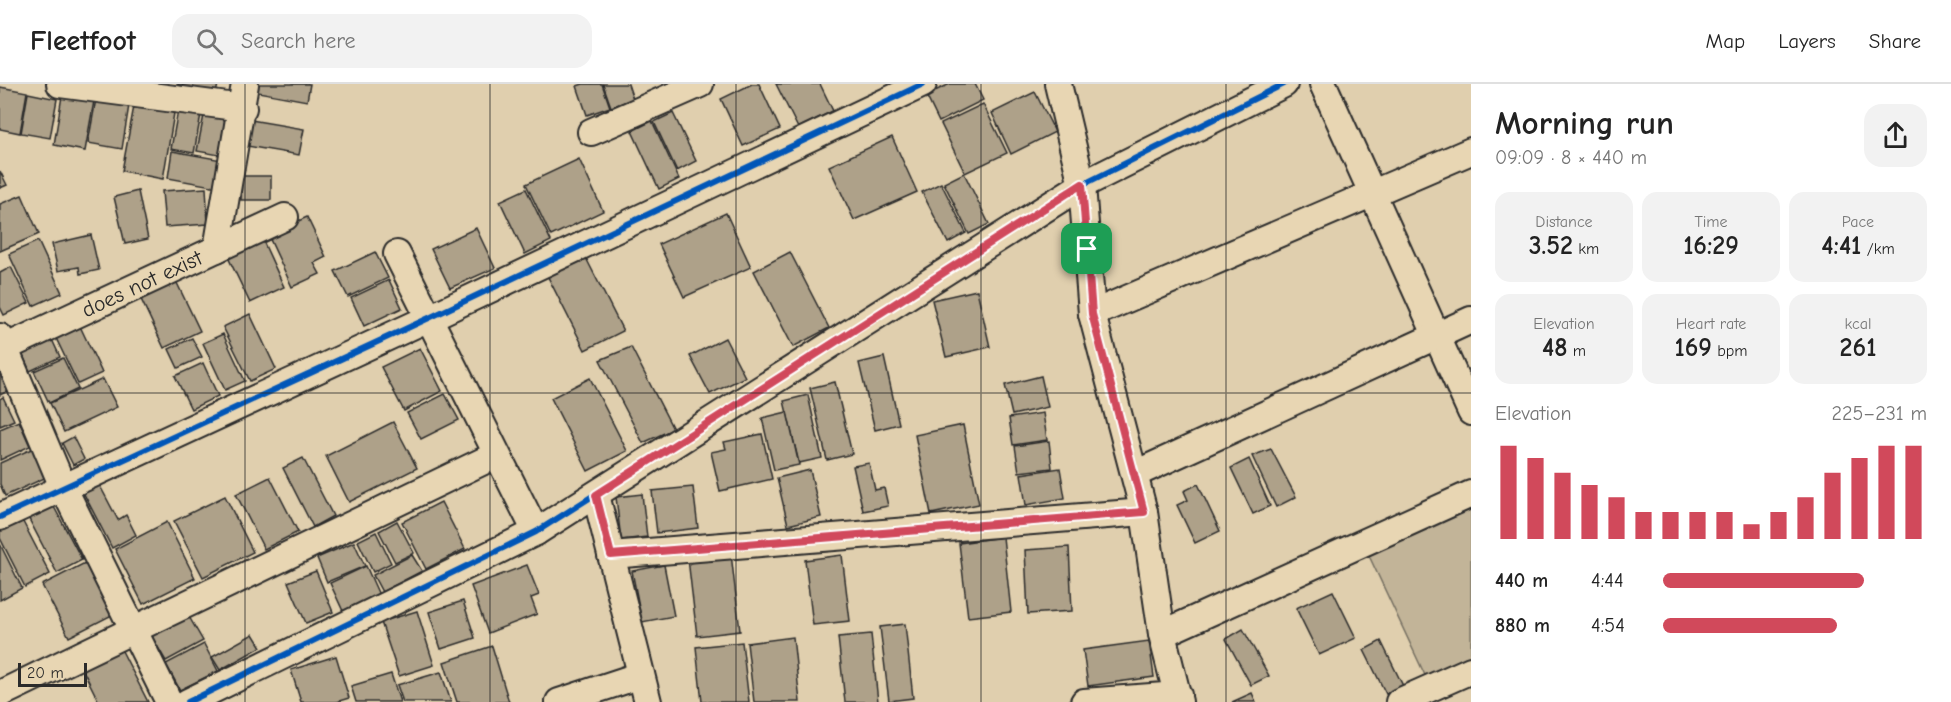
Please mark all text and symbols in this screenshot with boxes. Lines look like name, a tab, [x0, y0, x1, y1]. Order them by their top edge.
search box	[172, 14, 592, 68]
text: Fleetfoot	[30, 25, 136, 57]
icon: search	[193, 25, 226, 58]
text: Search here	[241, 28, 356, 54]
text: Map	[1706, 29, 1745, 53]
text: Layers	[1778, 29, 1836, 53]
text: Share	[1869, 29, 1921, 53]
text: Morning run	[1495, 104, 1674, 142]
button: share	[1864, 104, 1927, 167]
text: 09:09 · 8 × 440 m	[1495, 146, 1647, 169]
text: Distance	[1535, 213, 1593, 231]
text: Time	[1694, 213, 1728, 231]
text: Pace	[1842, 213, 1874, 231]
pin	[1061, 223, 1112, 274]
text: 3.52	[1529, 231, 1573, 261]
text: 16:29	[1683, 231, 1739, 261]
text: 4:41	[1821, 231, 1861, 261]
icon: arrive	[1070, 232, 1103, 265]
text: km	[1573, 240, 1599, 258]
text: /km	[1861, 240, 1895, 258]
street label: does not exist	[78, 244, 207, 323]
text: Elevation	[1533, 315, 1595, 333]
text: Heart rate	[1676, 315, 1746, 333]
text: kcal	[1845, 315, 1871, 333]
text: 48	[1542, 333, 1567, 363]
text: 169	[1674, 333, 1712, 363]
text: 261	[1840, 333, 1876, 363]
text: m	[1567, 342, 1586, 360]
text: bpm	[1712, 342, 1748, 360]
text: Elevation	[1495, 402, 1572, 425]
text: 225–231 m	[1832, 402, 1927, 425]
text: 440 m	[1495, 569, 1548, 592]
text: 4:44	[1591, 569, 1624, 592]
text: 880 m	[1495, 614, 1550, 637]
text: 4:54	[1591, 614, 1625, 637]
scale bar	[18, 660, 87, 688]
text: 20 m	[27, 664, 64, 682]

